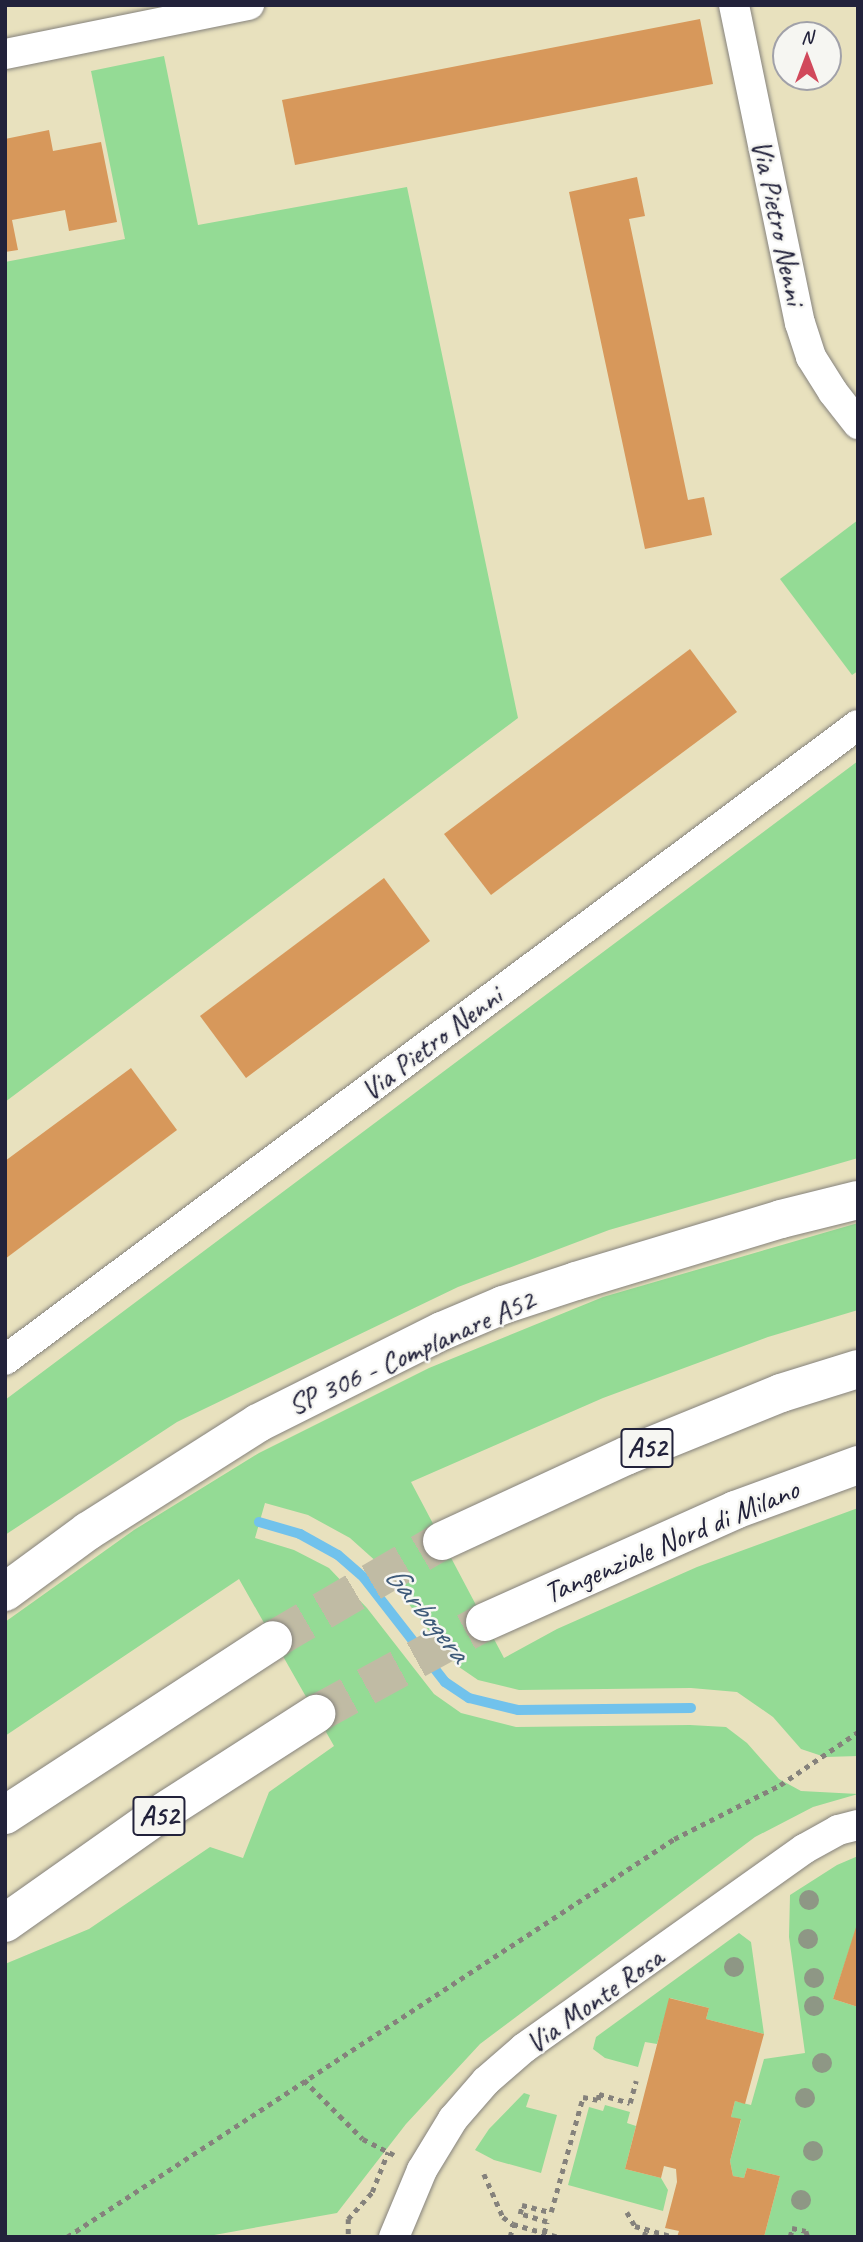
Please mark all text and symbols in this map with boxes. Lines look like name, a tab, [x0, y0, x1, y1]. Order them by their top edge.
north arrow	[772, 21, 842, 91]
text: N	[801, 25, 813, 49]
street label: Via Pietro Nenni	[744, 136, 814, 308]
street label: Via Pietro Nenni	[353, 978, 509, 1108]
street label: SP 306 - Complanare A52	[282, 1281, 540, 1423]
road number: A52	[619, 1424, 675, 1472]
street label: Tangenziale Nord di Milano	[538, 1471, 804, 1611]
water label: Garbogera	[376, 1558, 478, 1670]
road number: A52	[131, 1792, 187, 1840]
street label: Via Monte Rosa	[518, 1939, 670, 2061]

